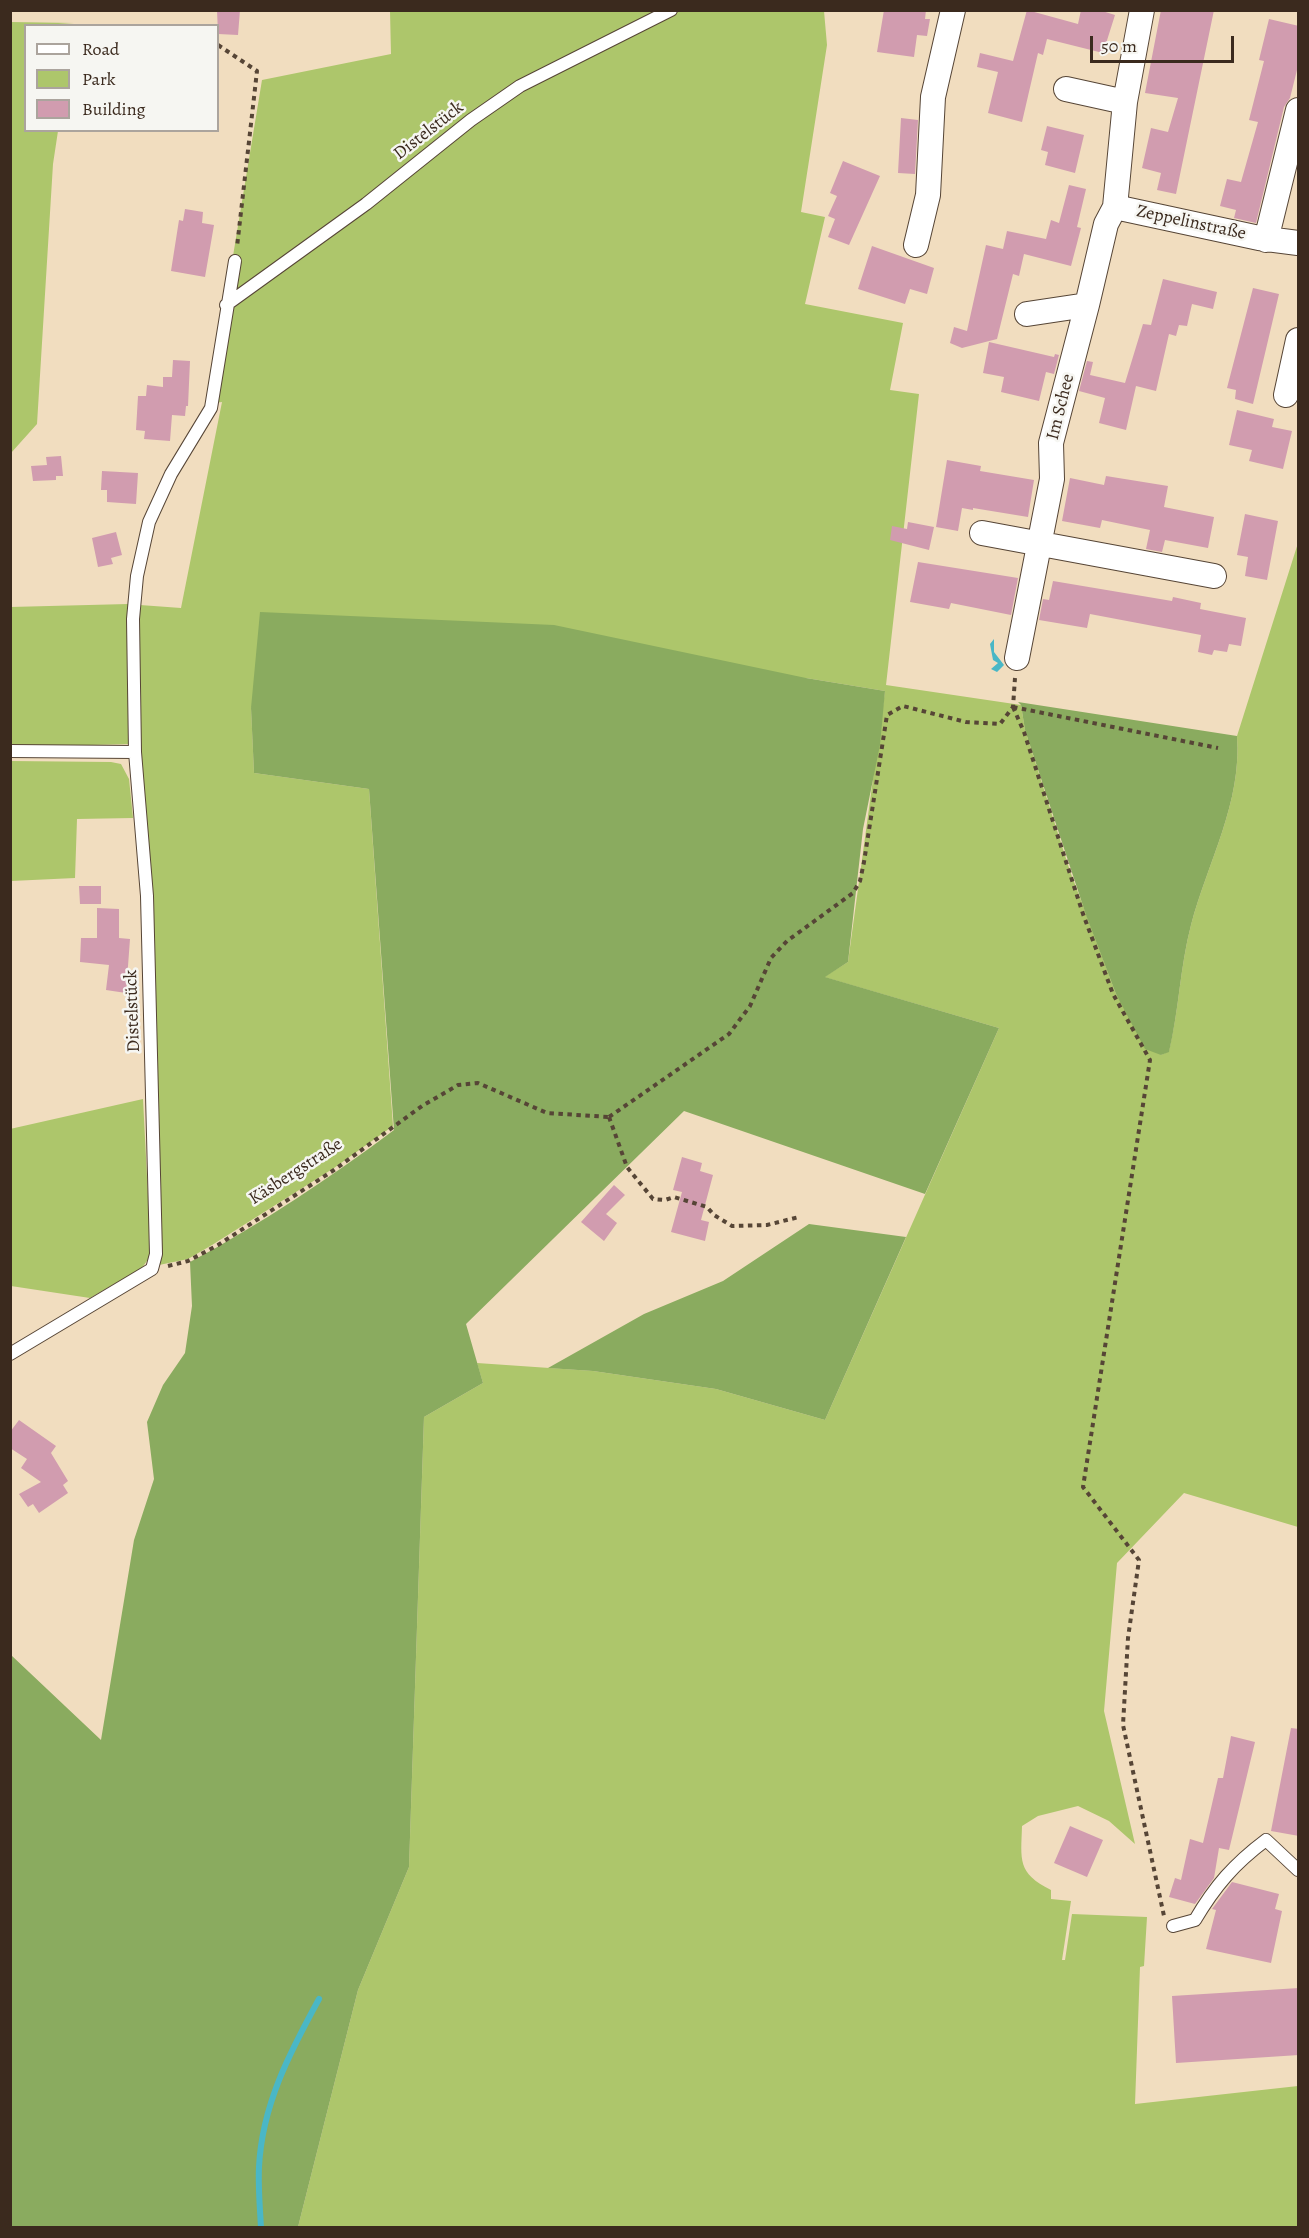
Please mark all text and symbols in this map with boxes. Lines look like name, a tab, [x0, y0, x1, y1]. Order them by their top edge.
legend	[24, 24, 219, 132]
scale bar	[1093, 24, 1237, 62]
text: 50 m	[1101, 34, 1137, 58]
text: Road	[82, 37, 119, 61]
text: Park	[82, 67, 116, 91]
text: Building	[82, 97, 146, 121]
street label: Distelstück	[390, 97, 468, 165]
street label: Zeppelinstraße	[1134, 201, 1248, 245]
street label: Im Schee	[1042, 372, 1080, 442]
street label: Distelstück	[121, 969, 145, 1053]
street label: Käsbergstraße	[245, 1134, 347, 1210]

